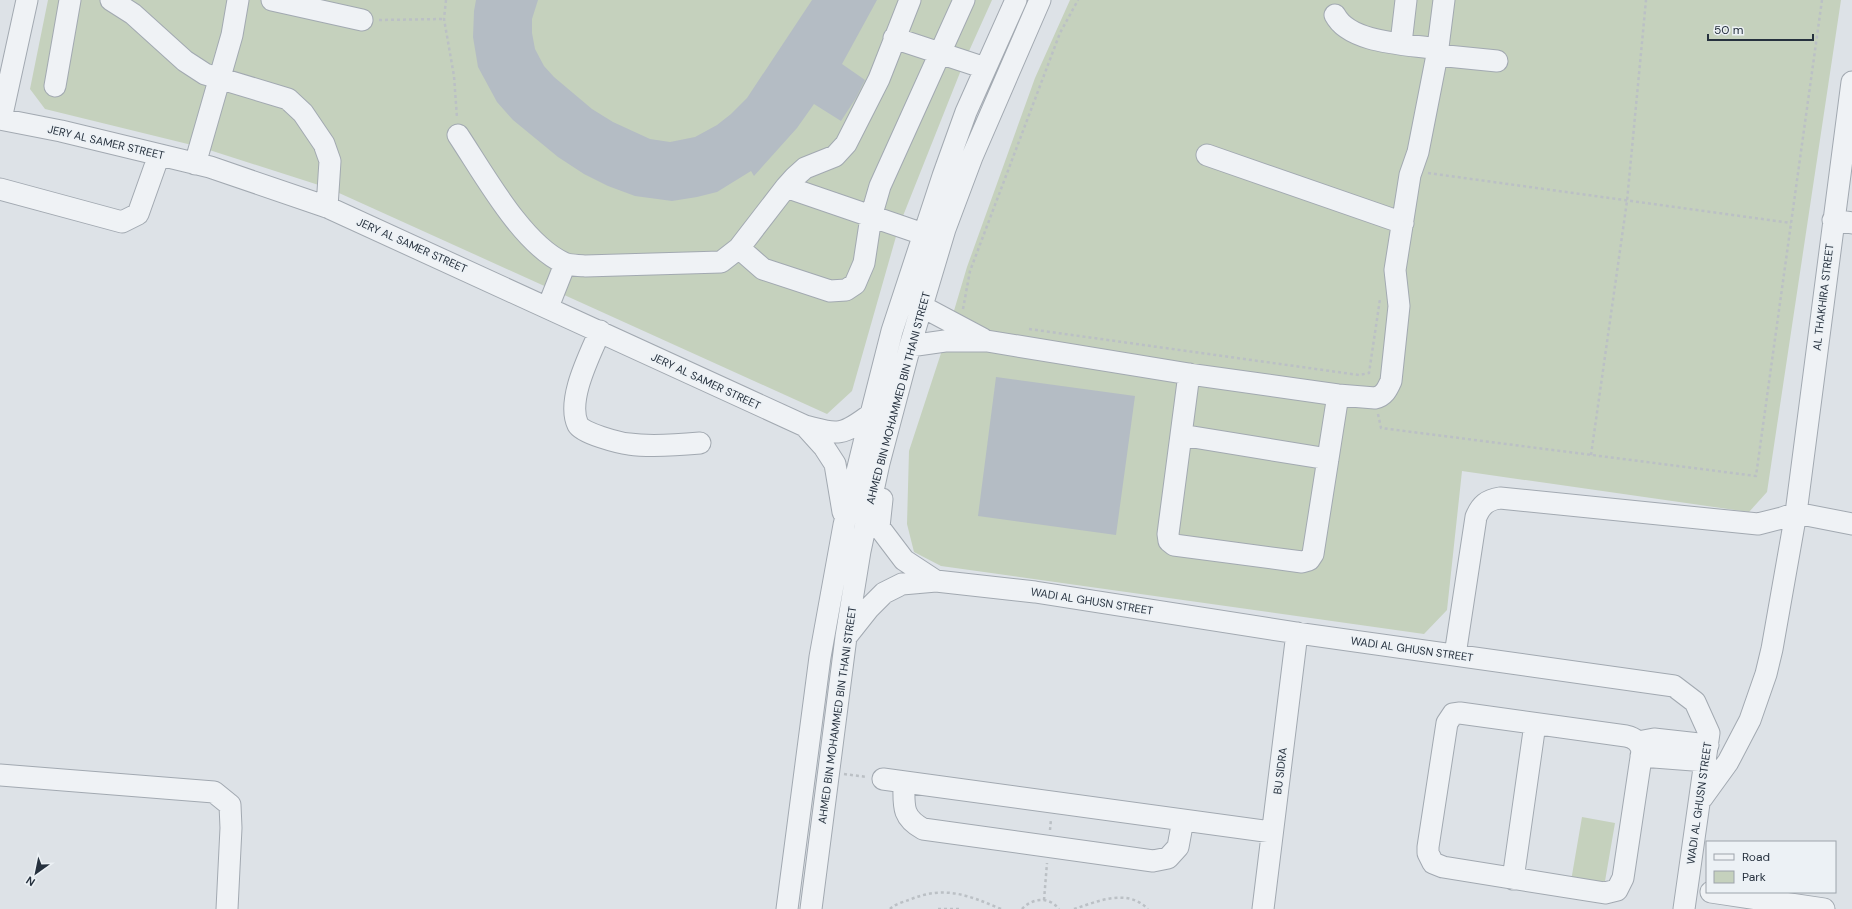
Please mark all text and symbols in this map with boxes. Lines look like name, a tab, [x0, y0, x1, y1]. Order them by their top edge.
scale bar	[1708, 16, 1813, 42]
text: 50 m	[1714, 22, 1743, 38]
street label: JERY AL SAMER STREET	[46, 122, 166, 162]
street label: JERY AL SAMER STREET	[355, 214, 469, 276]
street label: AL THAKHIRA STREET	[1809, 243, 1837, 351]
street label: AHMED BIN MOHAMMED BIN THANI STREET	[863, 290, 933, 506]
street label: JERY AL SAMER STREET	[649, 349, 763, 413]
street label: WADI AL GHUSN STREET	[1030, 584, 1154, 618]
street label: AHMED BIN MOHAMMED BIN THANI STREET	[815, 605, 859, 825]
street label: WADI AL GHUSN STREET	[1350, 633, 1474, 665]
street label: WADI AL GHUSN STREET	[1683, 741, 1715, 865]
street label: BU SIDRA	[1270, 747, 1290, 795]
legend	[1706, 841, 1836, 893]
text: Road	[1742, 849, 1770, 865]
north arrow	[16, 853, 56, 893]
text: Park	[1742, 869, 1766, 885]
text: N	[23, 873, 38, 889]

